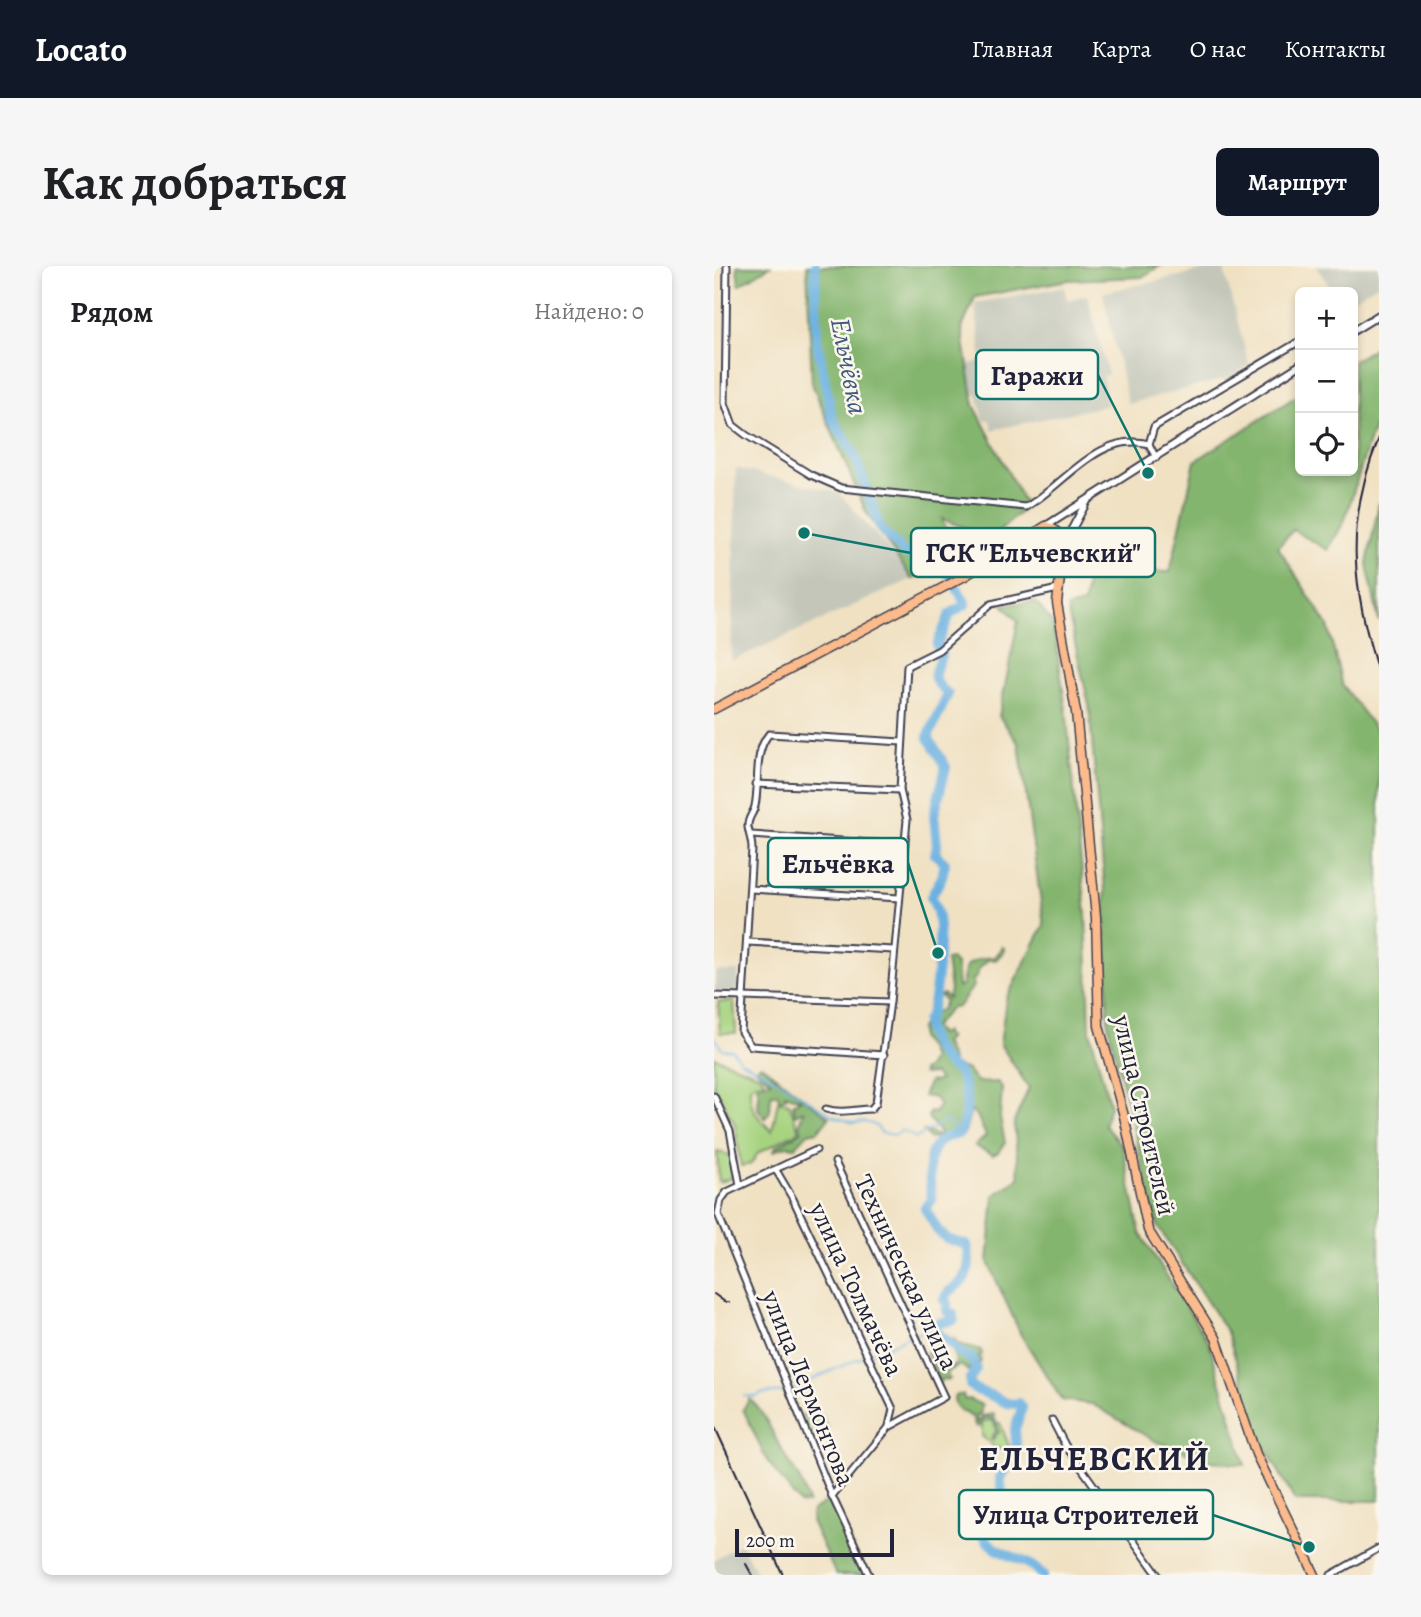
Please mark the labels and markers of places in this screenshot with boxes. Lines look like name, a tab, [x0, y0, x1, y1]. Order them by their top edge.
callout: Гаражи	[976, 350, 1098, 399]
callout: ГСК "Ельчевский"	[911, 528, 1155, 577]
callout: Ельчёвка	[768, 838, 908, 887]
callout: Улица Строителей	[959, 1490, 1213, 1539]

